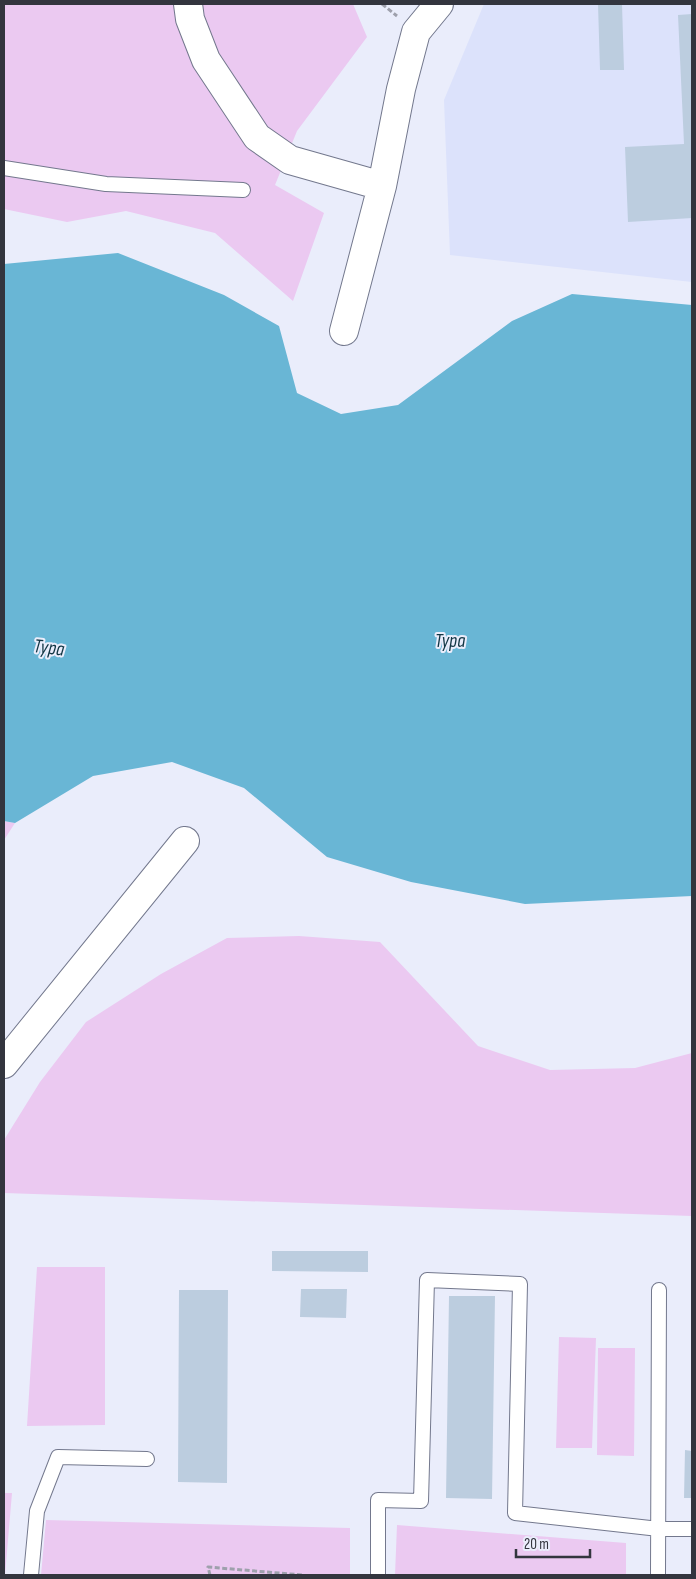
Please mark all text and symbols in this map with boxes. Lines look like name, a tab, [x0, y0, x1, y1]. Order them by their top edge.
water label: Тура	[435, 629, 465, 653]
water label: Тура	[32, 634, 66, 662]
scale bar	[516, 1526, 590, 1558]
text: 20 m	[524, 1535, 549, 1554]

